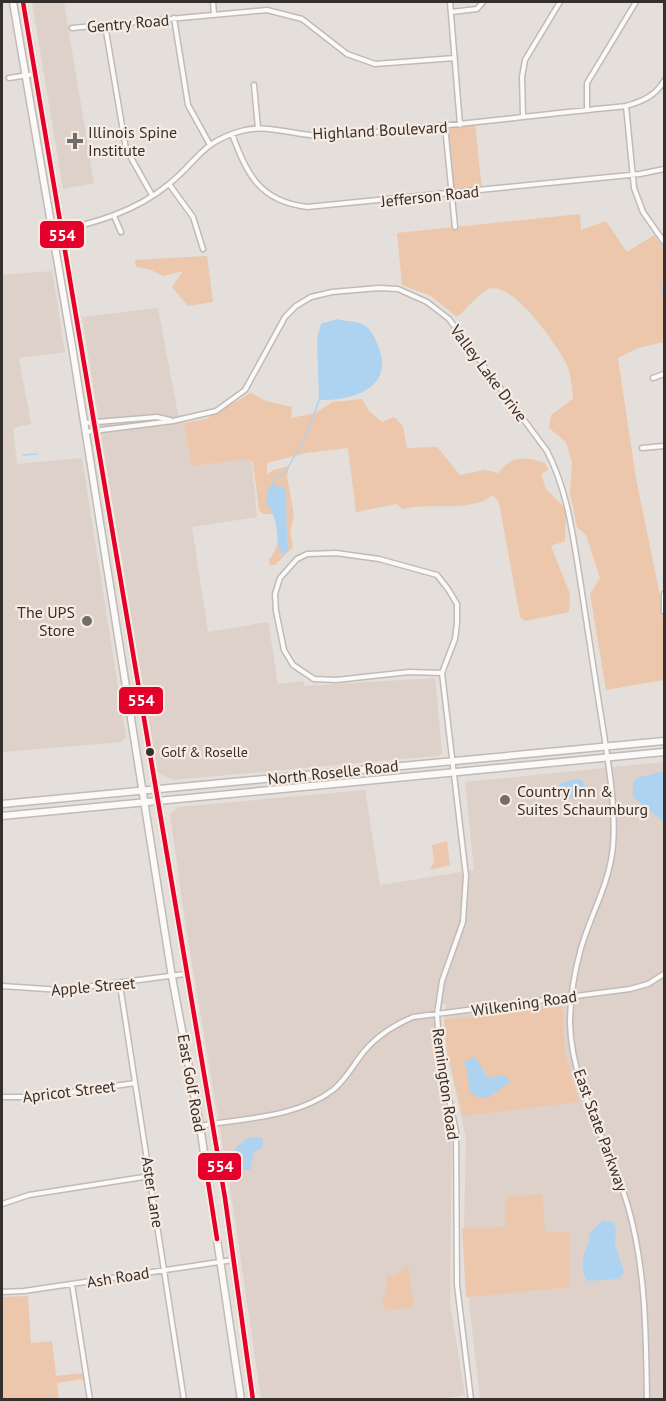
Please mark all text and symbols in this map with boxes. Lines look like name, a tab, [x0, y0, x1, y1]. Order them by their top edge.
street label: Gentry Road	[86, 9, 170, 37]
street label: Highland Boulevard	[312, 116, 448, 144]
place label: Illinois Spine Institute	[88, 122, 177, 160]
marker: Illinois Spine Institute	[66, 132, 84, 150]
street label: Jefferson Road	[379, 181, 480, 211]
line badge: 554	[39, 220, 85, 249]
text: 554	[48, 225, 76, 245]
street label: Valley Lake Drive	[445, 320, 532, 425]
place label: The UPS Store	[17, 602, 75, 640]
marker: The UPS Store	[80, 614, 94, 628]
line badge: 554	[118, 686, 164, 715]
text: 554	[127, 690, 155, 710]
place label: Golf & Roselle	[161, 743, 248, 761]
marker: Golf & Roselle	[144, 746, 156, 758]
street label: North Roselle Road	[267, 755, 399, 789]
place label: Country Inn & Suites Schaumburg	[517, 781, 648, 819]
marker: Country Inn & Suites Schaumburg	[498, 793, 512, 807]
street label: Apple Street	[50, 972, 137, 1000]
street label: Wilkening Road	[470, 986, 578, 1020]
street label: Remington Road	[428, 1027, 464, 1141]
street label: East Golf Road	[174, 1032, 210, 1134]
street label: East State Parkway	[570, 1066, 633, 1195]
street label: Apricot Street	[21, 1075, 117, 1107]
line badge: 554	[197, 1152, 242, 1181]
street label: Aster Lane	[137, 1155, 169, 1229]
text: 554	[206, 1156, 234, 1176]
street label: Ash Road	[85, 1262, 151, 1292]

